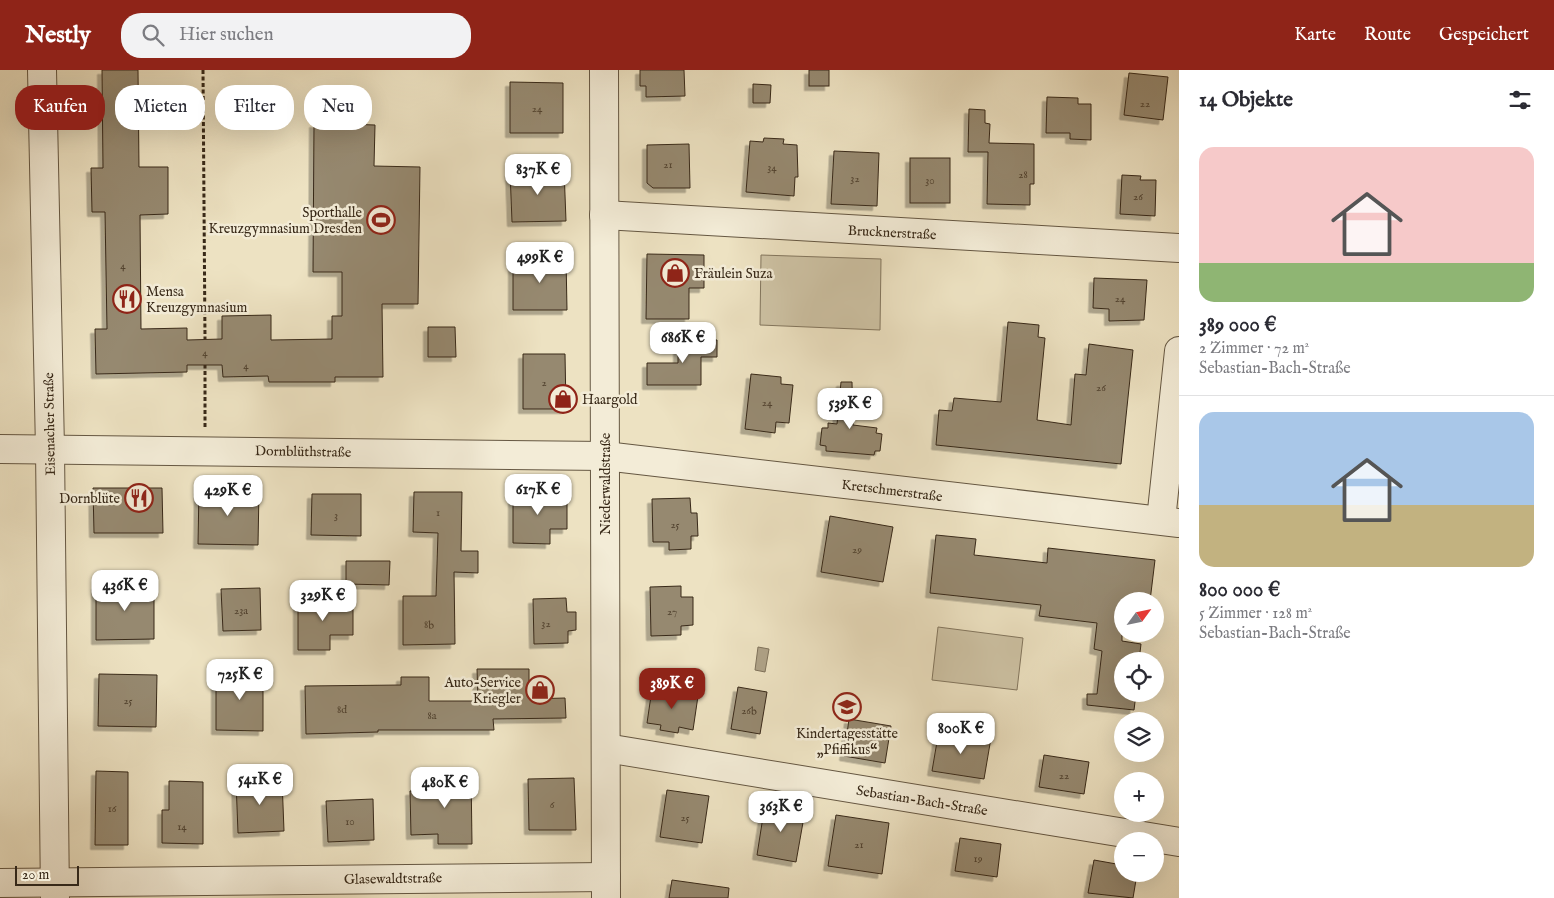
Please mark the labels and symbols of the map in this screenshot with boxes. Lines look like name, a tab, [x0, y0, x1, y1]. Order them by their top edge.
house number: 22	[1140, 97, 1150, 111]
house number: 24	[532, 102, 543, 116]
pin: 837K €	[497, 154, 579, 196]
house number: 21	[663, 158, 673, 172]
house number: 34	[767, 161, 777, 175]
house number: 28	[1018, 168, 1028, 182]
house number: 32	[850, 172, 860, 186]
house number: 30	[925, 174, 935, 188]
house number: 26	[1133, 190, 1143, 204]
place label: Sporthalle Kreuzgymnasium Dresden	[209, 204, 363, 238]
sports icon: Sporthalle Kreuzgymnasium Dresden	[366, 205, 396, 235]
street label: Brucknerstraße	[847, 222, 937, 244]
pin: 499K €	[499, 242, 581, 284]
shop icon: Fräulein Suza	[660, 258, 690, 288]
house number: 4	[120, 259, 126, 273]
place label: Fräulein Suza	[694, 265, 774, 283]
place label: Mensa Kreuzgymnasium	[146, 283, 248, 317]
restaurant icon: Mensa Kreuzgymnasium	[112, 284, 142, 314]
house number: 24	[1115, 292, 1126, 306]
pin: 686K €	[642, 322, 724, 364]
house number: 4	[202, 346, 208, 360]
house number: 4	[243, 359, 249, 373]
street label: Eisenacher Straße	[40, 372, 60, 476]
house number: 2	[541, 376, 547, 390]
house number: 26	[1096, 381, 1106, 395]
shop icon: Haargold	[548, 384, 578, 414]
pin: 539K €	[809, 388, 891, 430]
place label: Haargold	[582, 391, 638, 409]
house number: 24	[762, 396, 773, 410]
street label: Niederwaldstraße	[597, 432, 615, 535]
street label: Dornblüthstraße	[255, 442, 352, 462]
pin: 429K €	[187, 474, 269, 517]
pin: 617K €	[497, 474, 579, 516]
street label: Kretschmerstraße	[840, 476, 944, 506]
restaurant icon: Dornblüte	[124, 483, 154, 513]
place label: Dornblüte	[59, 490, 121, 508]
house number: 1	[436, 506, 440, 520]
house number: 3	[334, 509, 338, 523]
house number: 25	[670, 518, 680, 532]
house number: 29	[852, 543, 862, 557]
pin: 436K €	[84, 570, 166, 612]
pin: 329K €	[282, 580, 364, 622]
north arrow	[1114, 592, 1164, 642]
house number: 23a	[234, 604, 248, 618]
house number: 27	[667, 605, 677, 619]
house number: 32	[541, 617, 551, 631]
house number: 8b	[424, 618, 434, 632]
pin: 725K €	[199, 658, 281, 701]
pin: 389K €	[631, 668, 713, 710]
place label: Auto-Service Kriegler	[443, 674, 522, 708]
shop icon: Auto-Service Kriegler	[525, 675, 555, 705]
school or university icon: Kindertagesstätte „Pfiffikus“	[832, 692, 862, 722]
house number: 25	[123, 694, 133, 708]
house number: 8d	[337, 703, 347, 717]
house number: 26b	[741, 704, 757, 718]
house number: 8a	[427, 709, 437, 723]
pin: 800K €	[920, 712, 1002, 755]
place label: Kindertagesstätte „Pfiffikus“	[796, 725, 899, 759]
pin: 541K €	[219, 764, 301, 806]
pin: 480K €	[404, 766, 486, 809]
house number: 22	[1059, 769, 1069, 783]
street label: Sebastian-Bach-Straße	[855, 782, 989, 820]
pin: 363K €	[740, 790, 822, 833]
house number: 6	[550, 798, 555, 812]
house number: 16	[108, 802, 117, 816]
house number: 25	[680, 811, 690, 825]
house number: 10	[345, 815, 355, 829]
house number: 14	[177, 820, 187, 834]
house number: 21	[854, 838, 864, 852]
house number: 19	[974, 852, 983, 866]
scale bar	[15, 863, 79, 886]
street label: Glasewaldtstraße	[344, 869, 443, 889]

